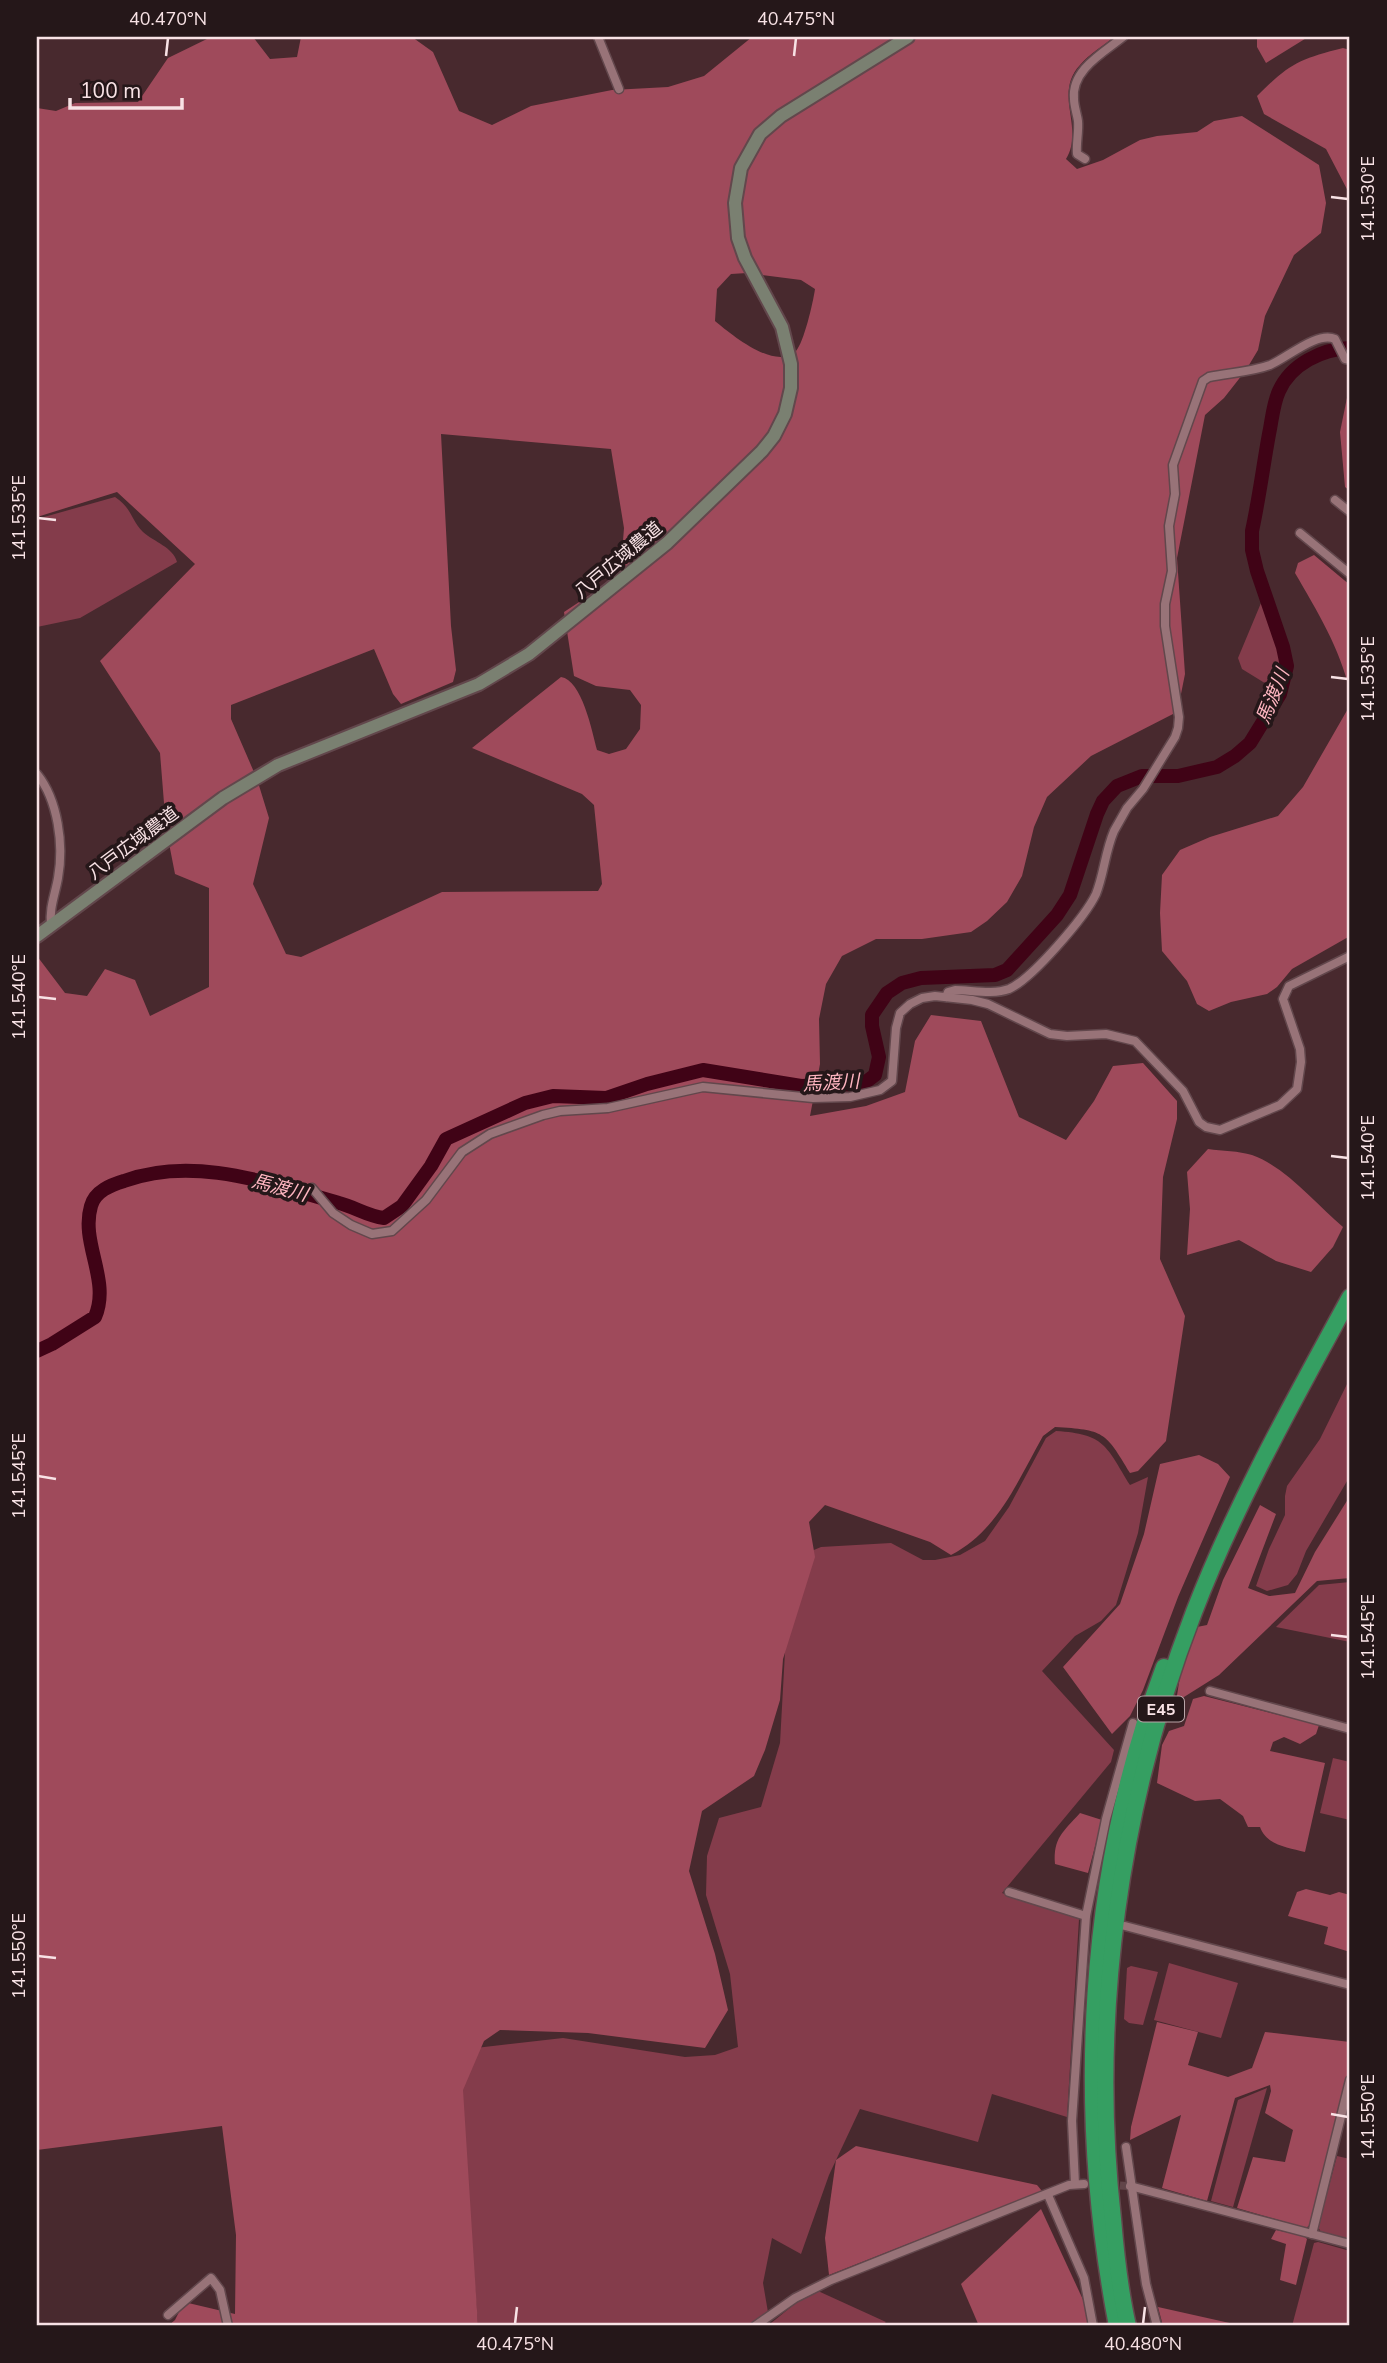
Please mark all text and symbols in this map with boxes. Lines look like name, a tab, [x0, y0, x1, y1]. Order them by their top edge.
text: 40.470°N	[129, 7, 207, 31]
text: 40.475°N	[757, 7, 835, 31]
scale bar	[70, 66, 182, 110]
text: 100 m	[80, 77, 141, 105]
text: 141.530°E	[1356, 156, 1380, 242]
text: 141.535°E	[7, 475, 31, 561]
street label: 八戸広域農道	[569, 516, 667, 604]
text: 141.535°E	[1356, 636, 1380, 722]
water label: 馬渡川	[1250, 663, 1296, 728]
street label: 八戸広域農道	[83, 801, 183, 885]
text: 141.540°E	[7, 954, 31, 1040]
water label: 馬渡川	[802, 1068, 862, 1097]
text: 141.540°E	[1356, 1115, 1380, 1201]
water label: 馬渡川	[249, 1168, 313, 1208]
text: 141.545°E	[7, 1433, 31, 1519]
text: 141.545°E	[1356, 1594, 1380, 1680]
road number: E45	[1138, 1696, 1184, 1722]
text: 141.550°E	[7, 1913, 31, 1999]
text: 141.550°E	[1356, 2074, 1380, 2160]
text: 40.475°N	[476, 2332, 554, 2356]
text: 40.480°N	[1104, 2332, 1182, 2356]

